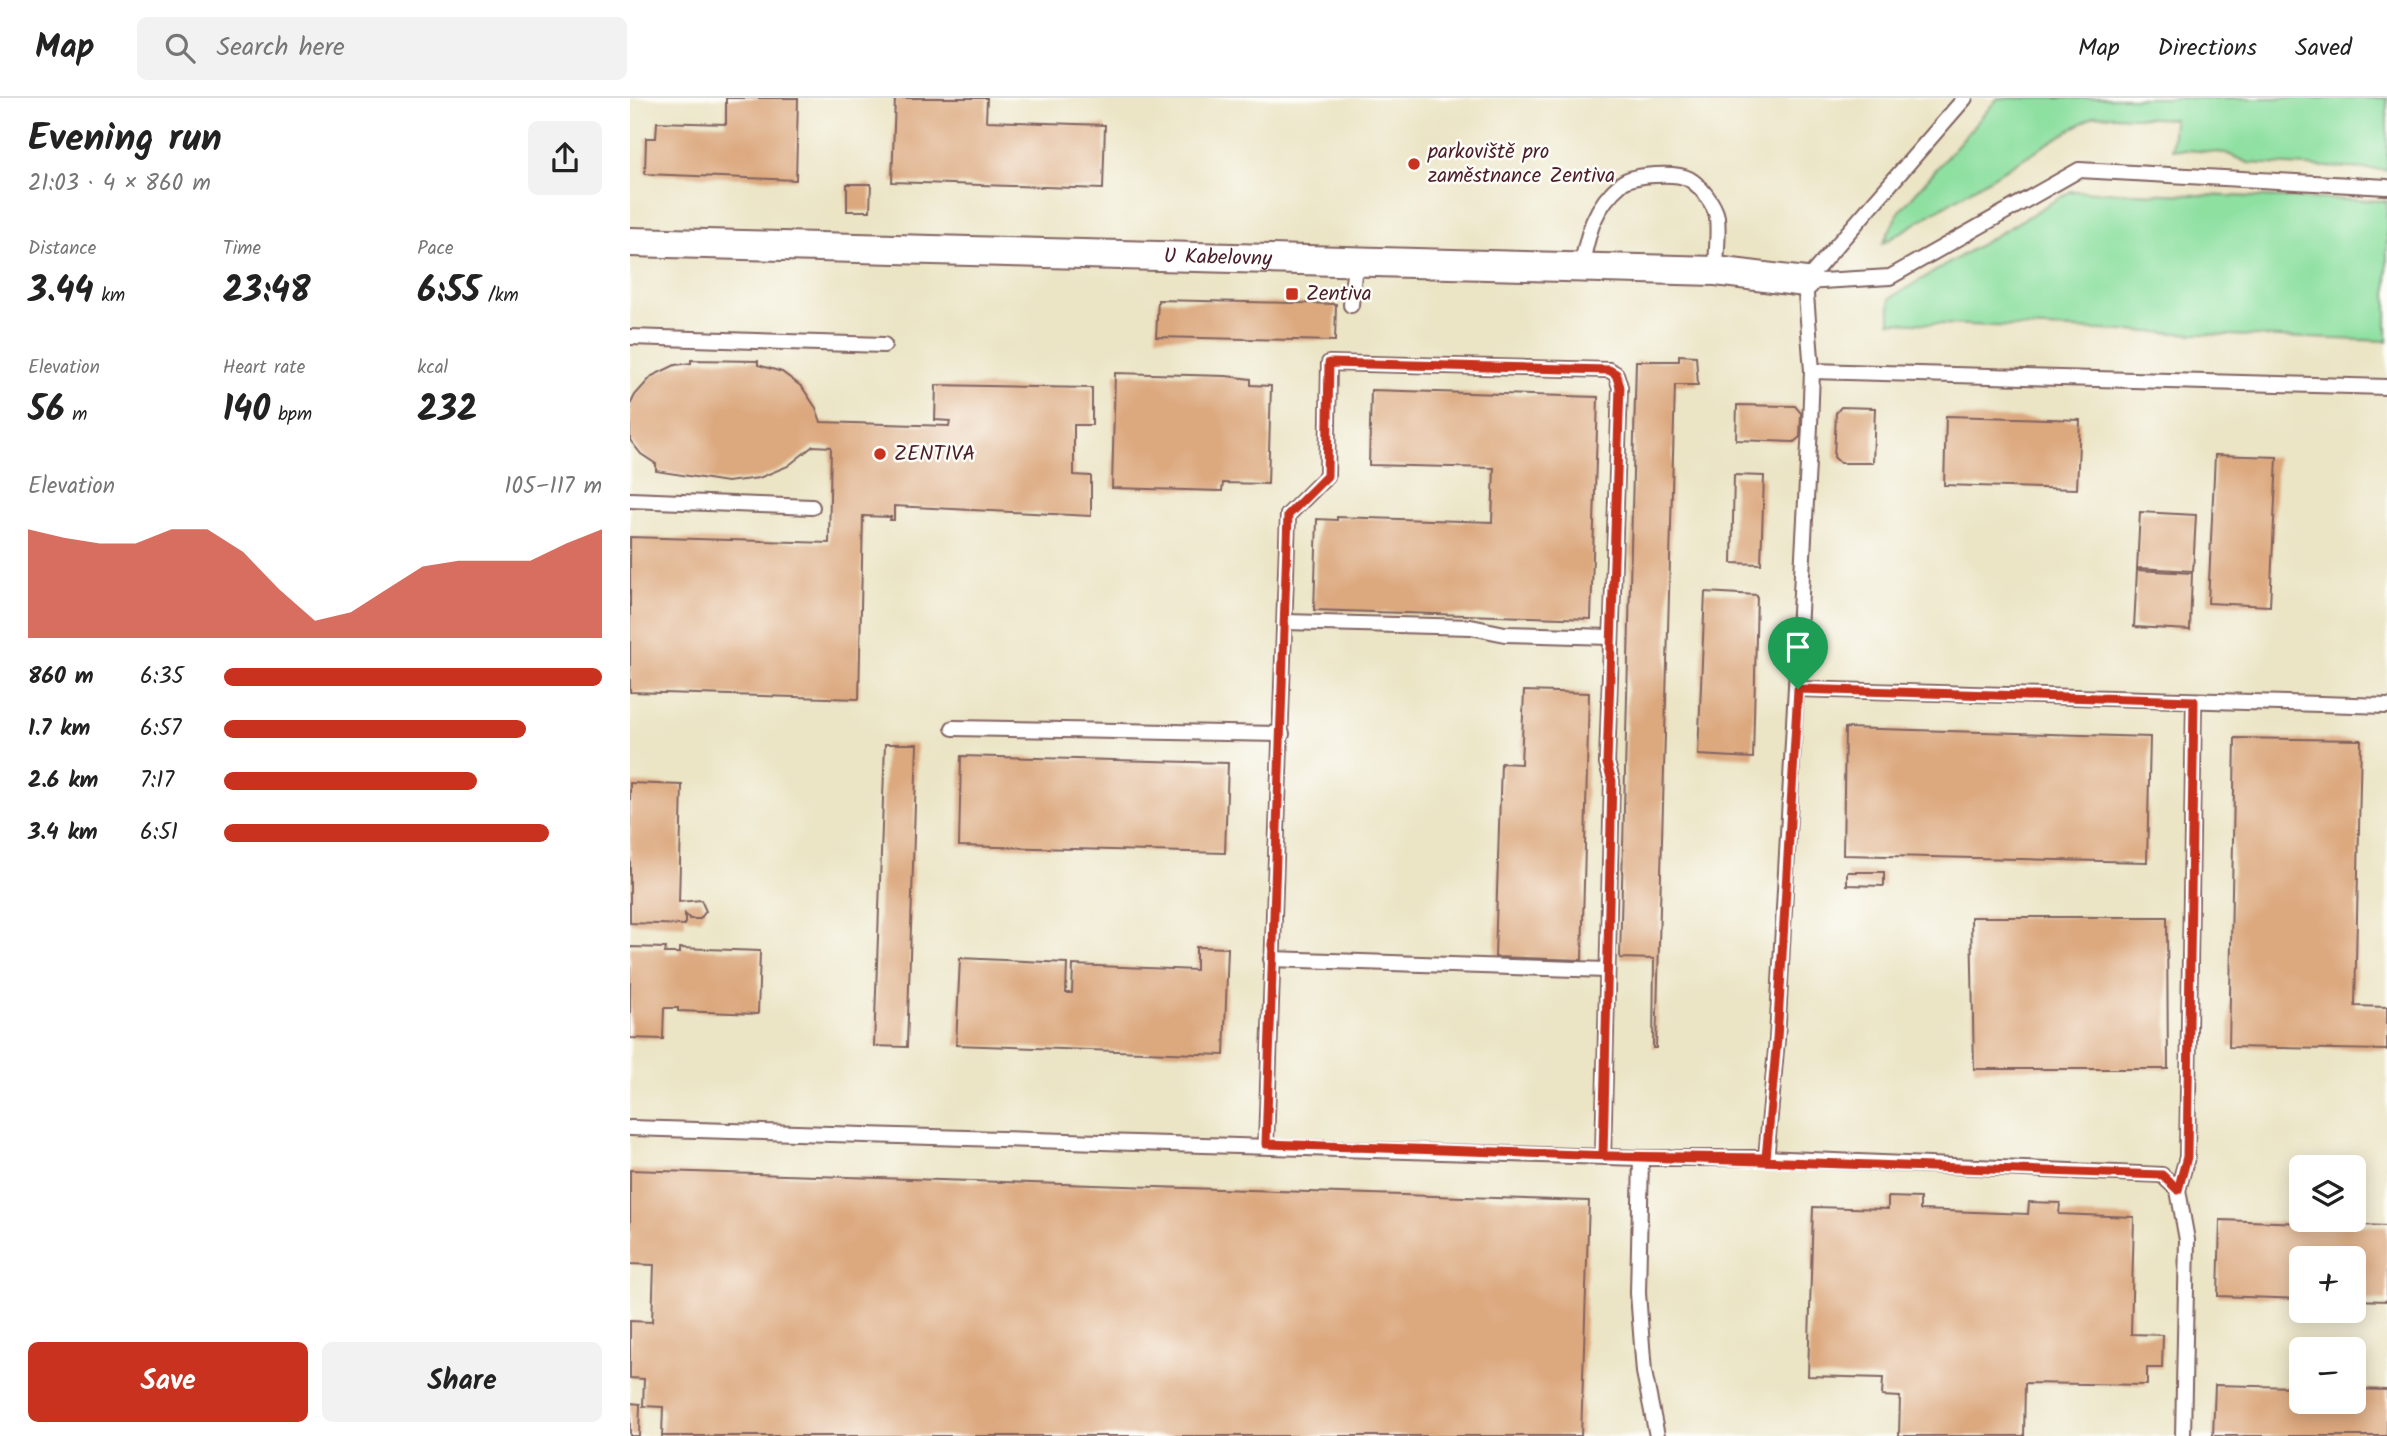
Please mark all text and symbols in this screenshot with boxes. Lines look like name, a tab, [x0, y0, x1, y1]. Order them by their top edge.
search box	[137, 17, 627, 80]
text: Map	[35, 22, 95, 75]
text: Search here	[217, 27, 345, 69]
icon: search	[161, 29, 199, 67]
text: Map	[2078, 29, 2120, 68]
text: Directions	[2158, 29, 2257, 68]
text: Saved	[2295, 29, 2352, 68]
text: Evening run	[28, 110, 222, 170]
button: share	[528, 121, 602, 195]
place label: parkoviště pro zaměstnance Zentiva	[1427, 136, 1615, 193]
marker: parkoviště pro zaměstnance Zentiva	[1406, 156, 1422, 172]
text: 21:03 · 4 × 860 m	[28, 166, 211, 202]
text: Distance	[28, 234, 96, 264]
text: Time	[223, 234, 261, 264]
text: Pace	[417, 234, 454, 264]
street label: U Kabelovny	[1163, 240, 1273, 276]
text: 3.44	[28, 264, 94, 320]
text: 23:48	[223, 264, 311, 320]
text: 6:55	[417, 264, 480, 320]
place label: Zentiva	[1306, 278, 1372, 311]
text: km	[94, 281, 125, 311]
text: /km	[480, 281, 519, 311]
marker: Zentiva	[1284, 286, 1300, 302]
text: Elevation	[28, 353, 100, 383]
text: Heart rate	[223, 353, 305, 383]
text: kcal	[417, 353, 448, 383]
text: 56	[28, 383, 65, 439]
text: 140	[223, 383, 270, 439]
text: 232	[417, 383, 477, 439]
text: m	[65, 400, 87, 430]
text: bpm	[270, 400, 312, 430]
place label: ZENTIVA	[894, 438, 975, 471]
marker: ZENTIVA	[872, 446, 888, 462]
text: Elevation	[28, 469, 115, 505]
text: 105–117 m	[504, 469, 602, 505]
pin	[1768, 617, 1828, 689]
icon: arrive	[1779, 628, 1817, 666]
text: 860 m	[28, 659, 94, 695]
text: 6:35	[140, 659, 184, 695]
text: 1.7 km	[28, 711, 90, 747]
text: 6:57	[140, 711, 181, 747]
text: 2.6 km	[28, 763, 98, 799]
text: 7:17	[140, 763, 174, 799]
text: 3.4 km	[28, 815, 98, 851]
text: 6:51	[140, 815, 178, 851]
map controls	[2289, 1155, 2366, 1414]
button: layers	[2289, 1155, 2366, 1232]
button: +	[2289, 1246, 2366, 1323]
button: −	[2289, 1337, 2366, 1414]
button: Save	[28, 1342, 308, 1422]
button: Share	[322, 1342, 602, 1422]

